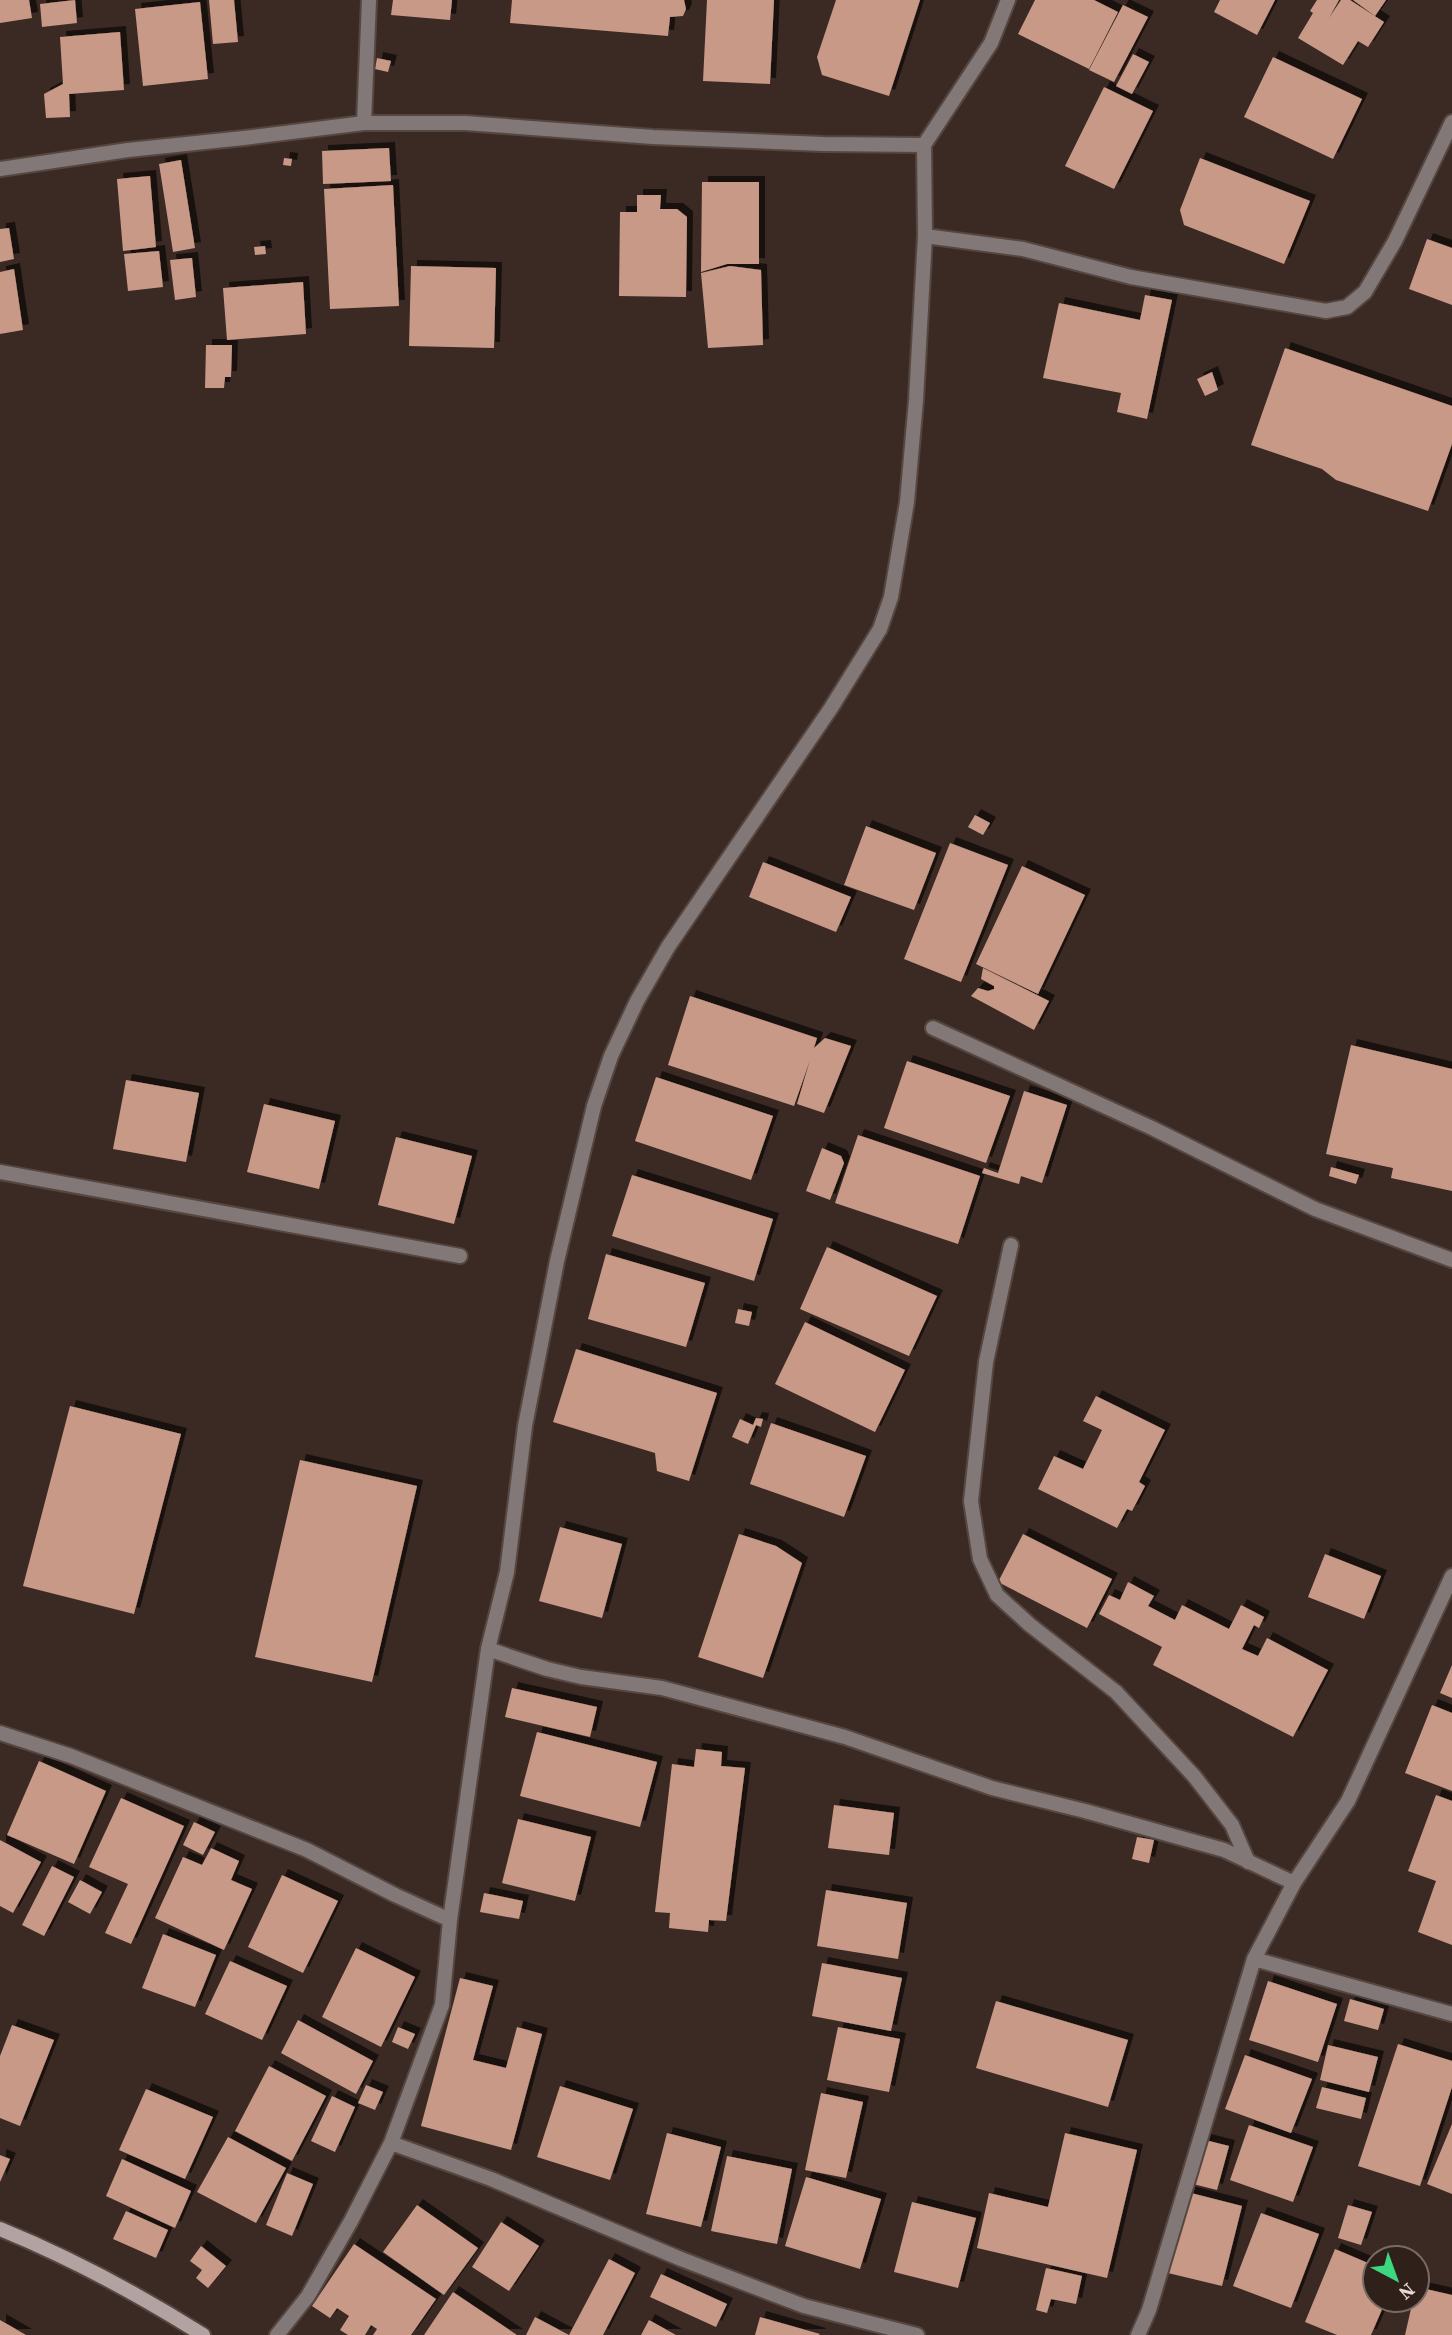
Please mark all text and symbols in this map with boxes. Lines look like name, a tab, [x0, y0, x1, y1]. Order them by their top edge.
north arrow	[1361, 2244, 1431, 2314]
text: N	[1393, 2277, 1421, 2306]

